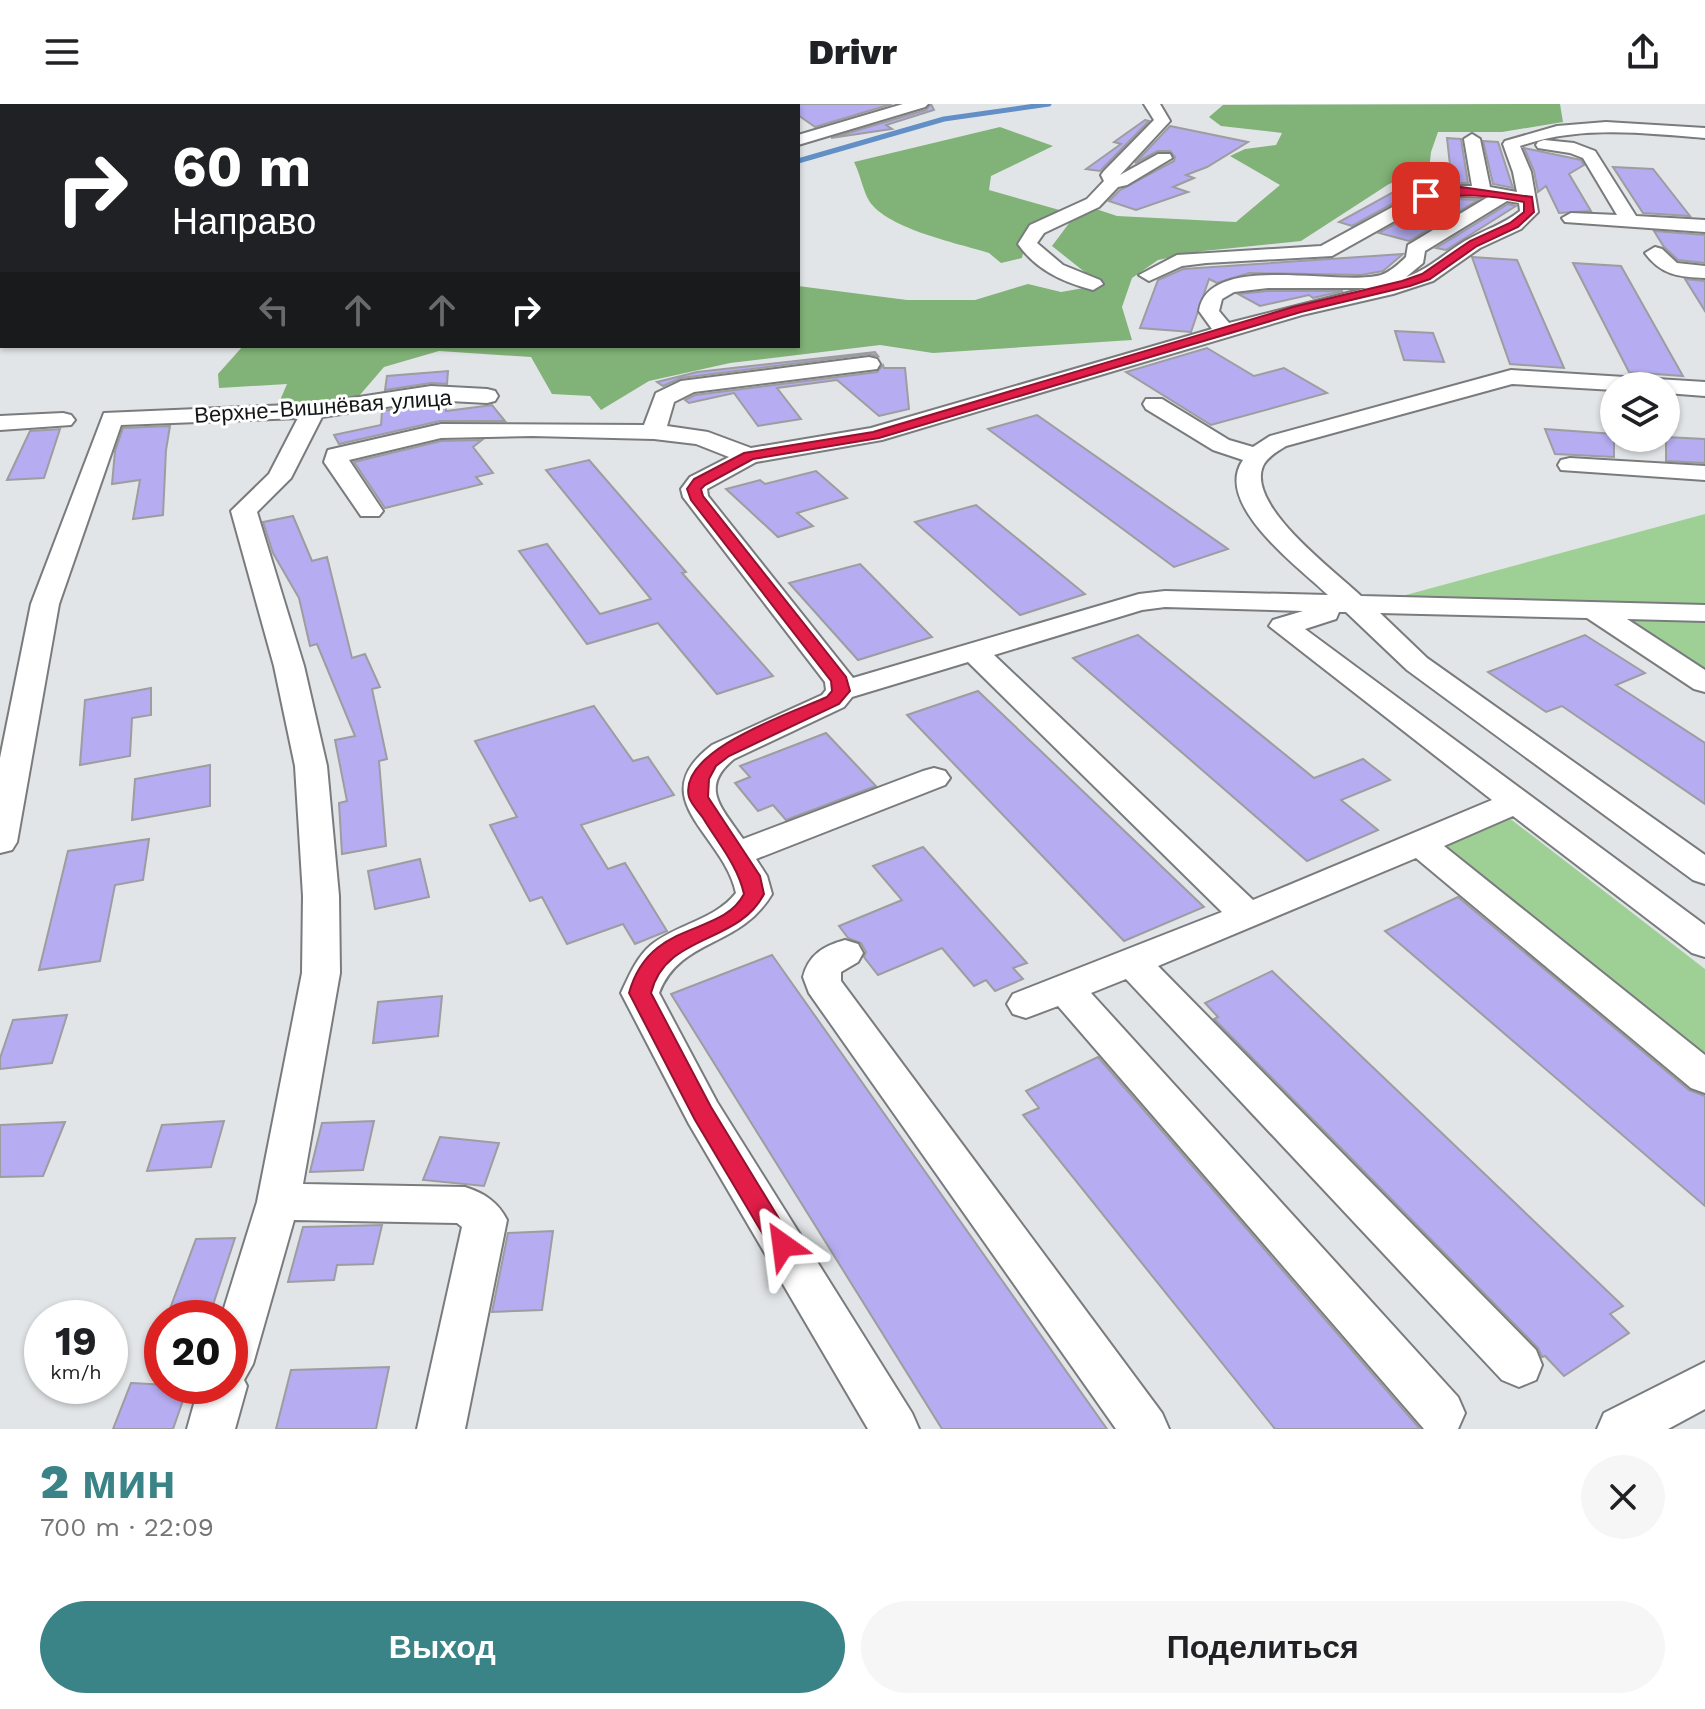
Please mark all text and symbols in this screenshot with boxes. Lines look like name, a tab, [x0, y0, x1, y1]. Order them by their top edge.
icon: menu	[40, 30, 84, 74]
icon: share	[1621, 30, 1665, 74]
text: Drivr	[808, 31, 897, 73]
text: 60 m	[172, 134, 311, 200]
icon: right	[40, 136, 144, 240]
pin	[1392, 162, 1460, 230]
icon: arrive	[1404, 174, 1448, 218]
text: Направо	[172, 201, 316, 243]
icon: left	[252, 288, 296, 332]
icon: ahead	[336, 288, 380, 332]
icon: ahead	[420, 288, 464, 332]
icon: right	[504, 288, 548, 332]
map controls	[1600, 372, 1680, 452]
button: layers	[1600, 372, 1680, 452]
street label: Верхне-Вишнёвая улица	[193, 385, 453, 428]
position arrow	[741, 1203, 825, 1287]
speed limit sign: 20	[144, 1300, 248, 1404]
text: 19	[55, 1318, 97, 1365]
text: km/h	[50, 1360, 102, 1384]
text: 2 мин	[40, 1453, 176, 1510]
button: close	[1581, 1455, 1665, 1539]
text: 700 m · 22:09	[40, 1512, 214, 1542]
button: Выход	[40, 1601, 845, 1693]
button: Поделиться	[861, 1601, 1665, 1693]

